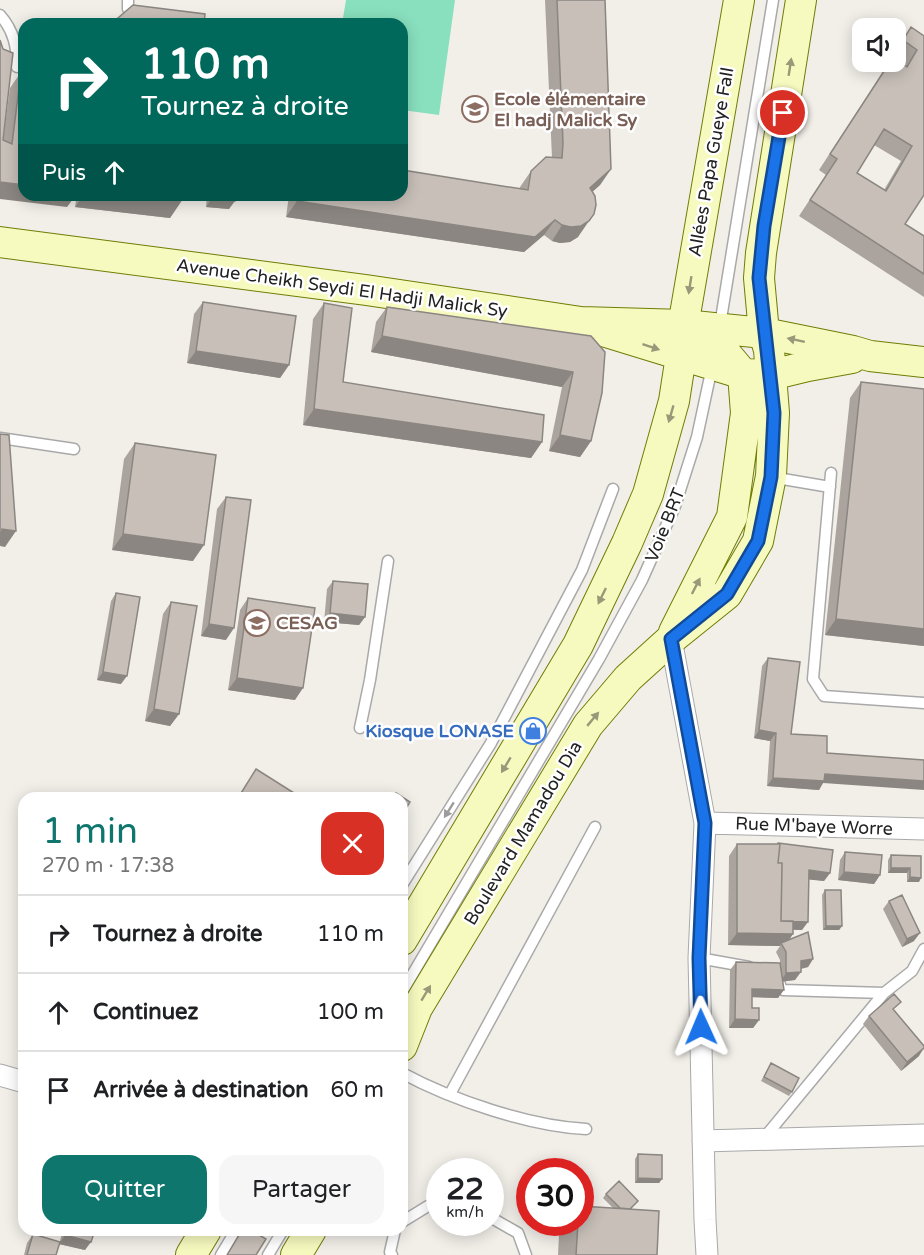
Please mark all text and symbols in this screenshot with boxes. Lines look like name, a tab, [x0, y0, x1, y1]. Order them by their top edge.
map controls	[852, 18, 906, 72]
button: sound	[852, 18, 906, 72]
text: 110 m	[141, 39, 270, 90]
icon: right	[42, 42, 120, 120]
one-way arrow	[786, 58, 795, 77]
street label: Allées Papa Gueye Fall	[684, 66, 738, 258]
pin	[757, 87, 808, 138]
place label: Ecole élémentaire El hadj Malick Sy	[494, 88, 646, 131]
text: Tournez à droite	[141, 90, 349, 123]
school or university icon: Ecole élémentaire El hadj Malick Sy	[460, 94, 490, 124]
icon: arrive	[766, 96, 799, 129]
icon: ahead	[98, 156, 131, 189]
text: Puis	[42, 160, 86, 186]
street label: Avenue Cheikh Seydi El Hadji Malick Sy	[175, 254, 509, 322]
one-way arrow	[686, 276, 695, 295]
one-way arrow	[787, 335, 805, 345]
one-way arrow	[642, 342, 660, 352]
one-way arrow	[665, 405, 675, 423]
street label: Voie BRT	[640, 485, 690, 565]
one-way arrow	[691, 577, 701, 594]
one-way arrow	[597, 587, 606, 604]
school or university icon: CESAG	[242, 608, 272, 638]
place label: CESAG	[276, 612, 338, 634]
one-way arrow	[586, 712, 599, 727]
shop icon: Kiosque LONASE	[518, 716, 548, 746]
place label: Kiosque LONASE	[365, 720, 514, 742]
street label: Boulevard Mamadou Dia	[459, 737, 587, 929]
one-way arrow	[501, 757, 512, 773]
one-way arrow	[443, 802, 454, 818]
text: 1 min	[42, 810, 138, 853]
button: close	[321, 812, 384, 875]
street label: Rue M'baye Worre	[735, 812, 893, 840]
text: 270 m · 17:38	[42, 854, 174, 878]
icon: right	[42, 918, 75, 951]
text: Tournez à droite	[93, 921, 262, 947]
text: 110 m	[317, 921, 384, 947]
one-way arrow	[420, 985, 431, 1001]
position arrow	[669, 995, 733, 1059]
icon: ahead	[42, 996, 75, 1029]
text: Continuez	[93, 999, 198, 1025]
text: 100 m	[317, 999, 384, 1025]
icon: arrive	[42, 1074, 75, 1107]
text: Arrivée à destination	[93, 1077, 309, 1103]
text: 60 m	[330, 1077, 384, 1103]
button: Quitter	[42, 1155, 207, 1224]
button: Partager	[219, 1155, 384, 1224]
speed limit sign: 30	[516, 1158, 594, 1236]
text: 22	[446, 1171, 484, 1208]
text: km/h	[446, 1203, 484, 1221]

